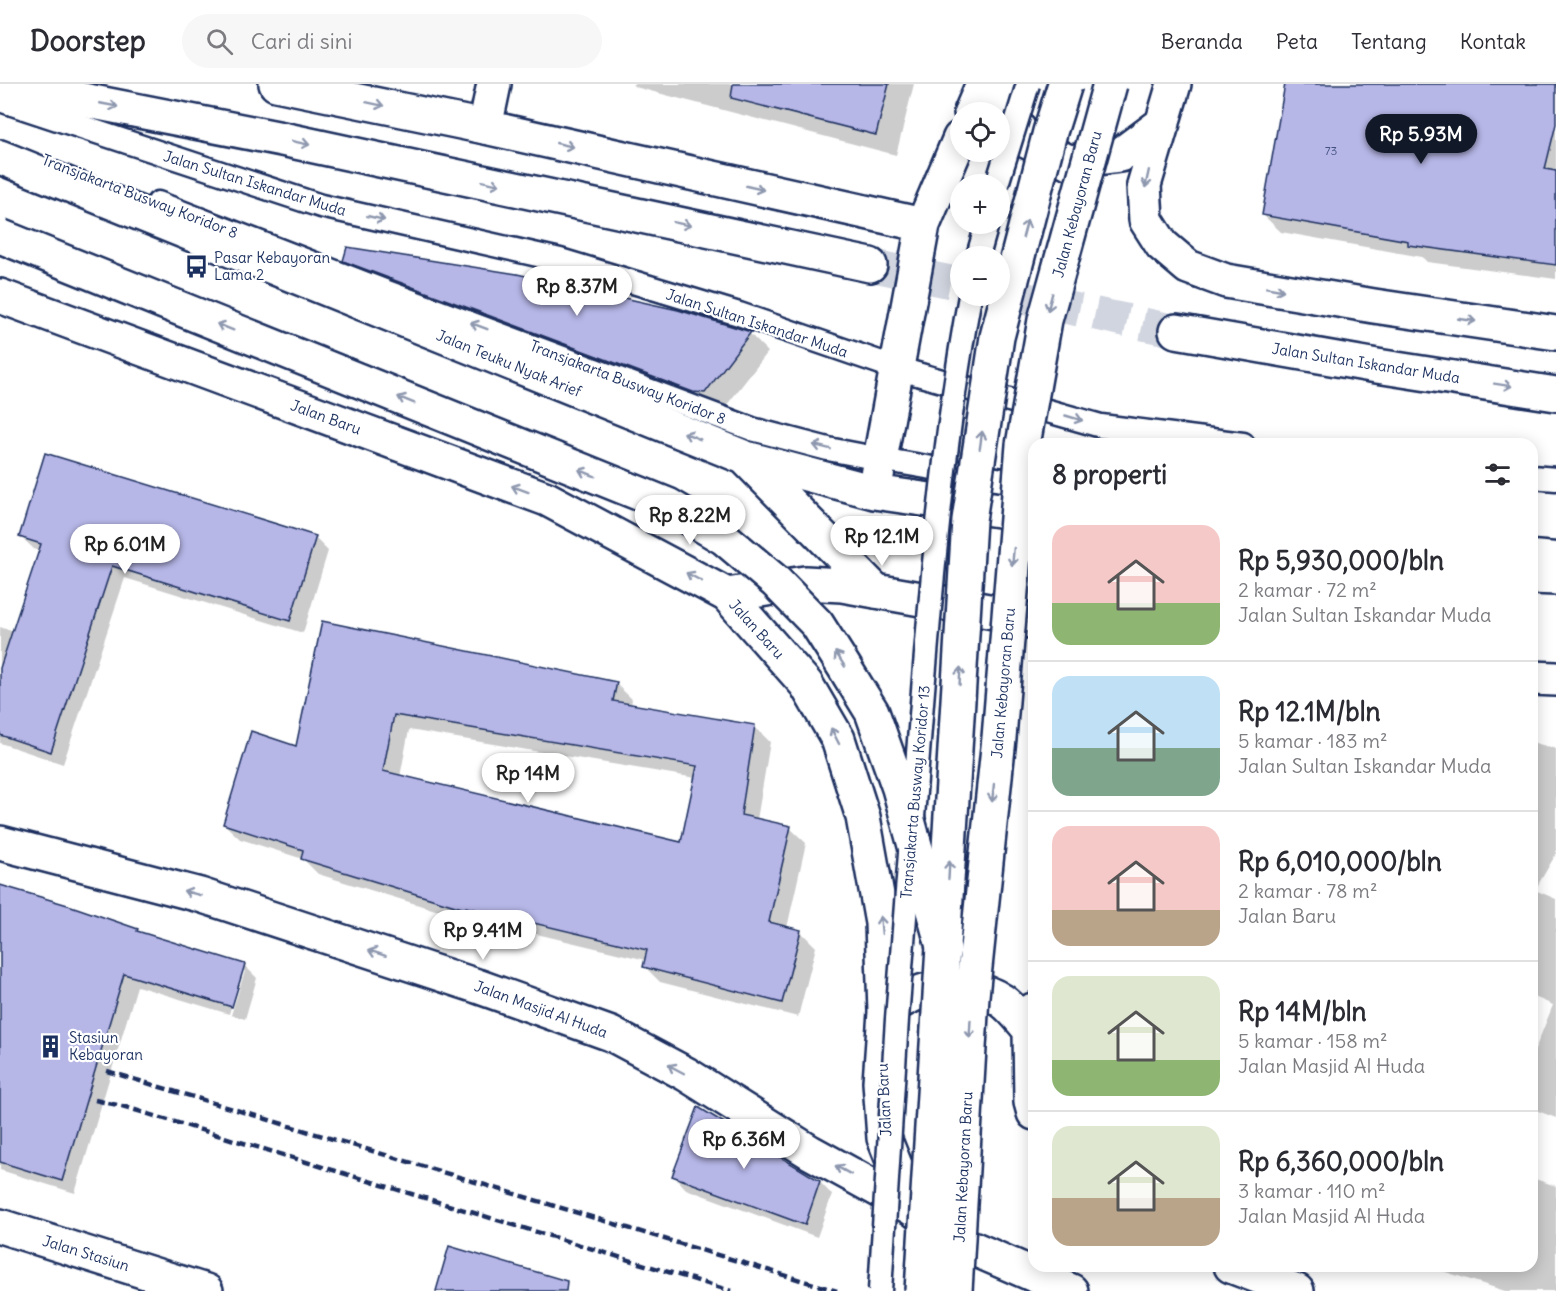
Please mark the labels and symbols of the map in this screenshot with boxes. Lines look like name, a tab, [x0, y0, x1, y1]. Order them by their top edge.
one-way arrow	[364, 99, 384, 110]
one-way arrow	[99, 100, 119, 111]
pin: Rp 5.93M	[1359, 114, 1483, 165]
street label: Jalan Kebayoran Baru	[1048, 128, 1106, 279]
one-way arrow	[291, 137, 310, 149]
one-way arrow	[555, 140, 574, 151]
house number: 73	[1325, 143, 1338, 158]
street label: Jalan Sultan Iskandar Muda	[161, 146, 349, 220]
street label: Transjakarta Busway Koridor 8	[39, 150, 241, 242]
one-way arrow	[1141, 169, 1152, 188]
one-way arrow	[482, 178, 501, 190]
one-way arrow	[746, 183, 765, 195]
one-way arrow	[366, 213, 385, 225]
one-way arrow	[672, 219, 691, 231]
one-way arrow	[1019, 219, 1031, 238]
place label: Pasar Kebayoran Lama 2	[214, 248, 331, 284]
bus stop icon: Pasar Kebayoran Lama 2	[183, 253, 209, 279]
pin: Rp 8.37M	[515, 266, 639, 317]
one-way arrow	[1265, 284, 1284, 295]
street label: Jalan Sultan Iskandar Muda	[664, 285, 851, 362]
one-way arrow	[1043, 292, 1055, 311]
one-way arrow	[1457, 314, 1477, 325]
one-way arrow	[470, 320, 488, 331]
one-way arrow	[216, 321, 235, 332]
street label: Jalan Teuku Nyak Arief	[434, 325, 585, 401]
street label: Transjakarta Busway Koridor 8	[527, 336, 729, 428]
street label: Jalan Sultan Iskandar Muda	[1271, 339, 1462, 387]
one-way arrow	[1493, 380, 1513, 391]
one-way arrow	[397, 394, 416, 405]
street label: Jalan Baru	[288, 395, 364, 439]
one-way arrow	[1064, 413, 1083, 425]
one-way arrow	[683, 430, 702, 441]
one-way arrow	[976, 430, 987, 450]
one-way arrow	[813, 441, 832, 453]
one-way arrow	[578, 467, 596, 478]
one-way arrow	[512, 483, 530, 494]
pin: Rp 8.22M	[628, 495, 752, 546]
pin: Rp 12.1M	[820, 516, 944, 567]
pin: Rp 6.01M	[63, 524, 187, 575]
one-way arrow	[1007, 547, 1018, 567]
one-way arrow	[686, 571, 703, 583]
street label: Jalan Baru	[725, 595, 789, 663]
street label: Jalan Kebayoran Baru	[987, 607, 1019, 759]
one-way arrow	[833, 651, 845, 668]
one-way arrow	[954, 666, 965, 686]
street label: Transjakarta Busway Koridor 13	[896, 684, 934, 900]
one-way arrow	[829, 728, 841, 745]
pin: Rp 14M	[479, 753, 577, 804]
one-way arrow	[987, 783, 998, 803]
one-way arrow	[943, 861, 954, 881]
one-way arrow	[182, 887, 201, 899]
pin: Rp 9.41M	[421, 910, 545, 961]
one-way arrow	[875, 915, 886, 935]
one-way arrow	[368, 947, 387, 958]
street label: Jalan Masjid Al Huda	[472, 976, 611, 1042]
one-way arrow	[965, 1019, 976, 1039]
place label: Stasiun Kebayoran	[69, 1028, 143, 1064]
building icon: Stasiun Kebayoran	[38, 1033, 64, 1059]
one-way arrow	[668, 1063, 685, 1075]
street label: Jalan Baru	[873, 1063, 895, 1137]
street label: Jalan Kebayoran Baru	[950, 1091, 976, 1243]
pin: Rp 6.36M	[682, 1119, 806, 1170]
one-way arrow	[835, 1164, 852, 1176]
street label: Jalan Stasiun	[40, 1231, 132, 1275]

